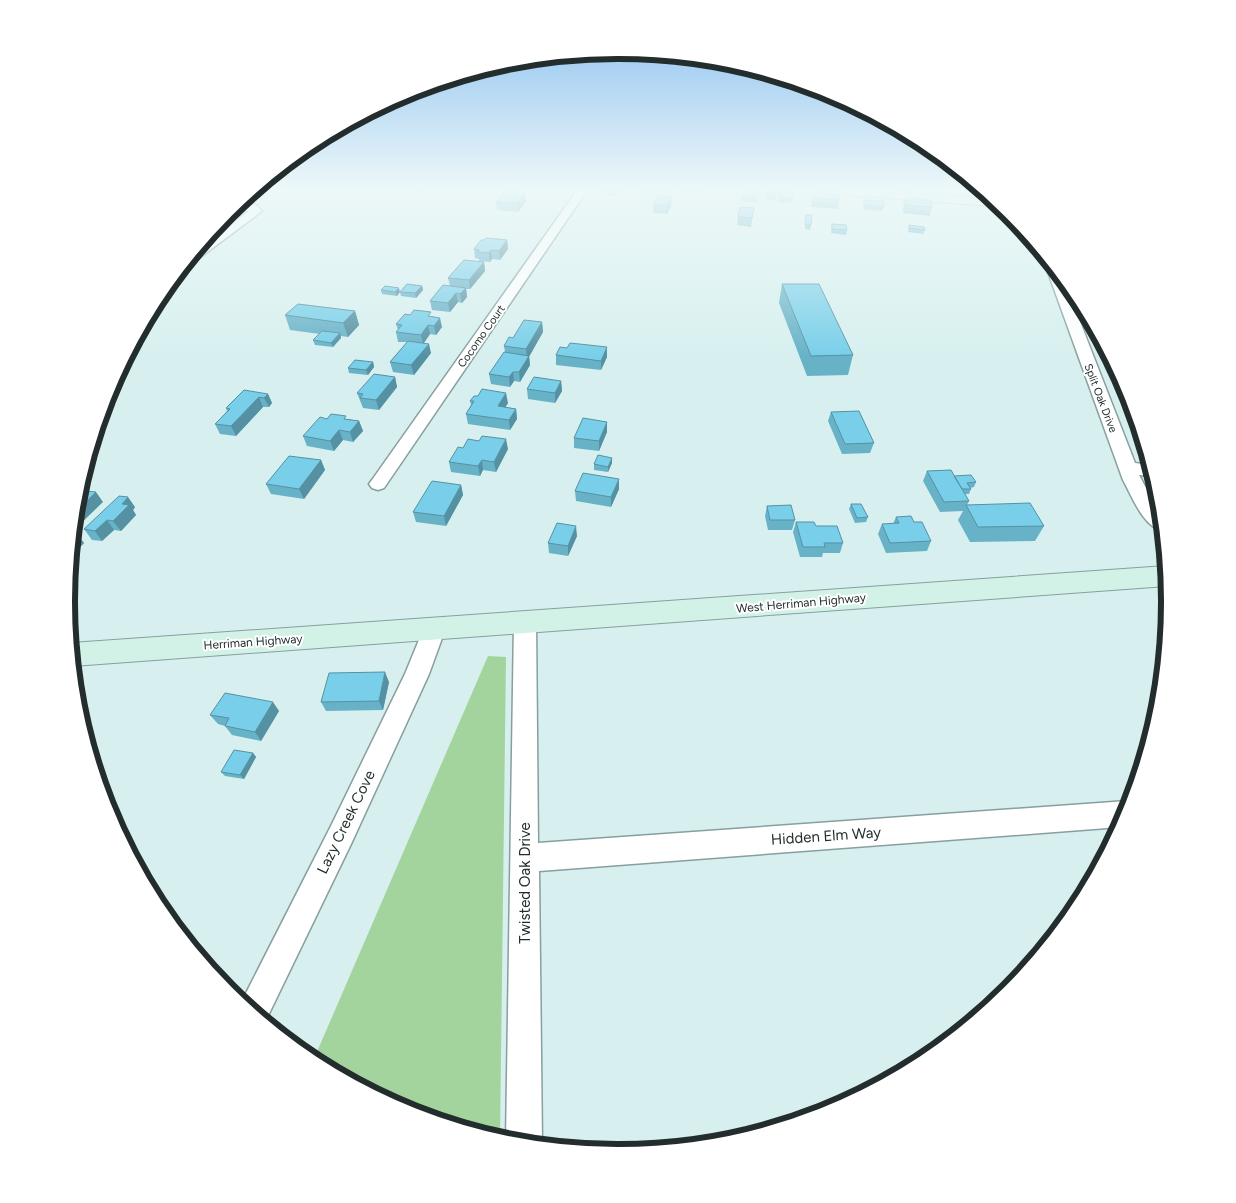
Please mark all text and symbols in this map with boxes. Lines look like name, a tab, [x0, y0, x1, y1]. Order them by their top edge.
street label: Cocomo Court	[455, 302, 508, 370]
street label: Split Oak Drive	[1081, 362, 1120, 434]
street label: West Herriman Highway	[736, 590, 867, 616]
street label: Herriman Highway	[203, 631, 304, 652]
street label: Lazy Creek Cove	[313, 767, 379, 877]
street label: Twisted Oak Drive	[516, 822, 534, 944]
street label: Hidden Elm Way	[770, 823, 882, 849]

